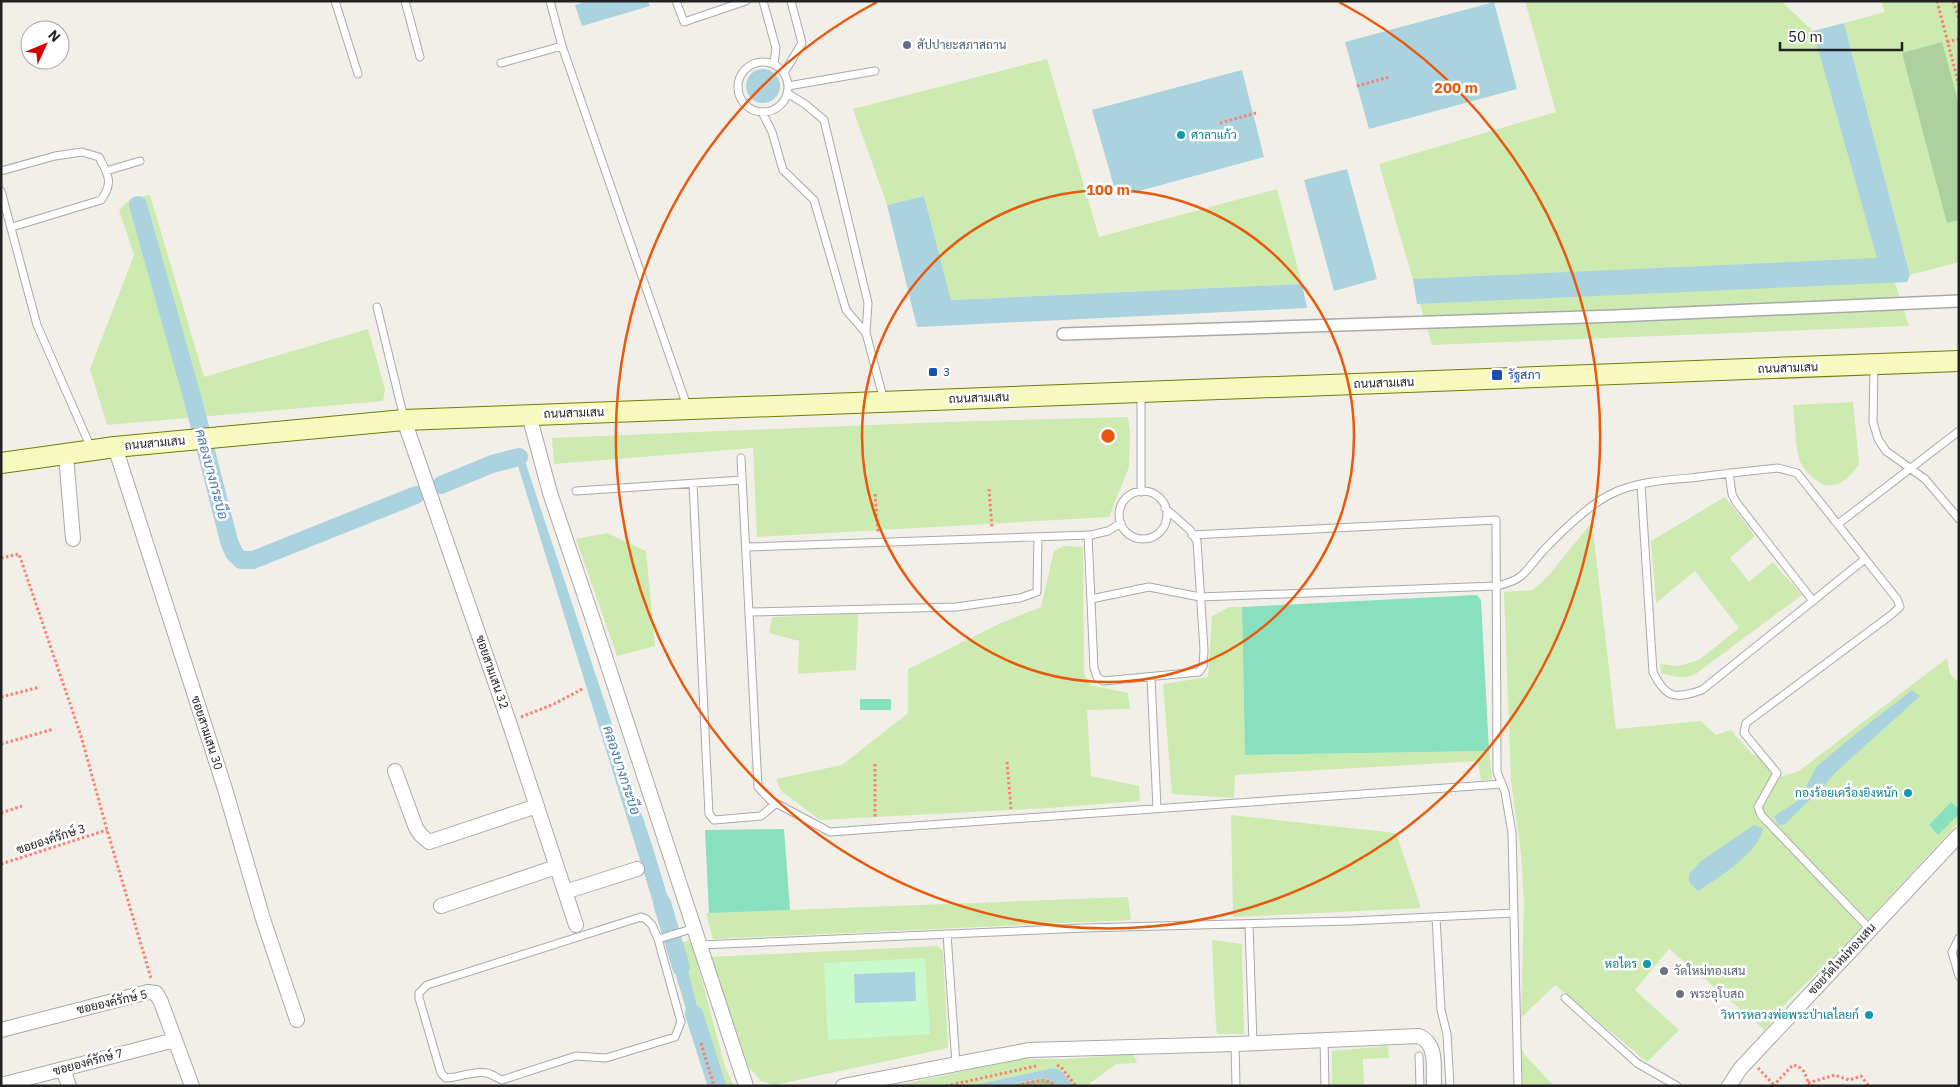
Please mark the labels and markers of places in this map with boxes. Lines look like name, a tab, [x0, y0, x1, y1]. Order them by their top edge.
place label: สัปปายะสภาสถาน	[917, 37, 1007, 52]
marker: สัปปายะสภาสถาน	[901, 39, 913, 51]
place label: ศาลาแก้ว	[1191, 127, 1237, 142]
marker: ศาลาแก้ว	[1175, 129, 1187, 141]
place label: 3	[943, 364, 950, 379]
marker: 3	[927, 366, 939, 378]
place label: รัฐสภา	[1508, 367, 1540, 383]
marker: รัฐสภา	[1490, 368, 1504, 382]
centre of rings	[1099, 427, 1117, 445]
place label: กองร้อยเครื่องยิงหนัก	[1795, 782, 1898, 800]
marker: กองร้อยเครื่องยิงหนัก	[1902, 787, 1914, 799]
place label: หอไตร	[1605, 956, 1637, 971]
marker: หอไตร	[1641, 958, 1653, 970]
place label: วัดใหม่ทองเสน	[1674, 963, 1746, 978]
marker: วัดใหม่ทองเสน	[1658, 965, 1670, 977]
place label: พระอุโบสถ	[1690, 986, 1744, 1003]
marker: พระอุโบสถ	[1674, 988, 1686, 1000]
place label: วิหารหลวงพ่อพระป่าเลไลยก์	[1720, 1007, 1859, 1022]
marker: วิหารหลวงพ่อพระป่าเลไลยก์	[1863, 1009, 1875, 1021]

